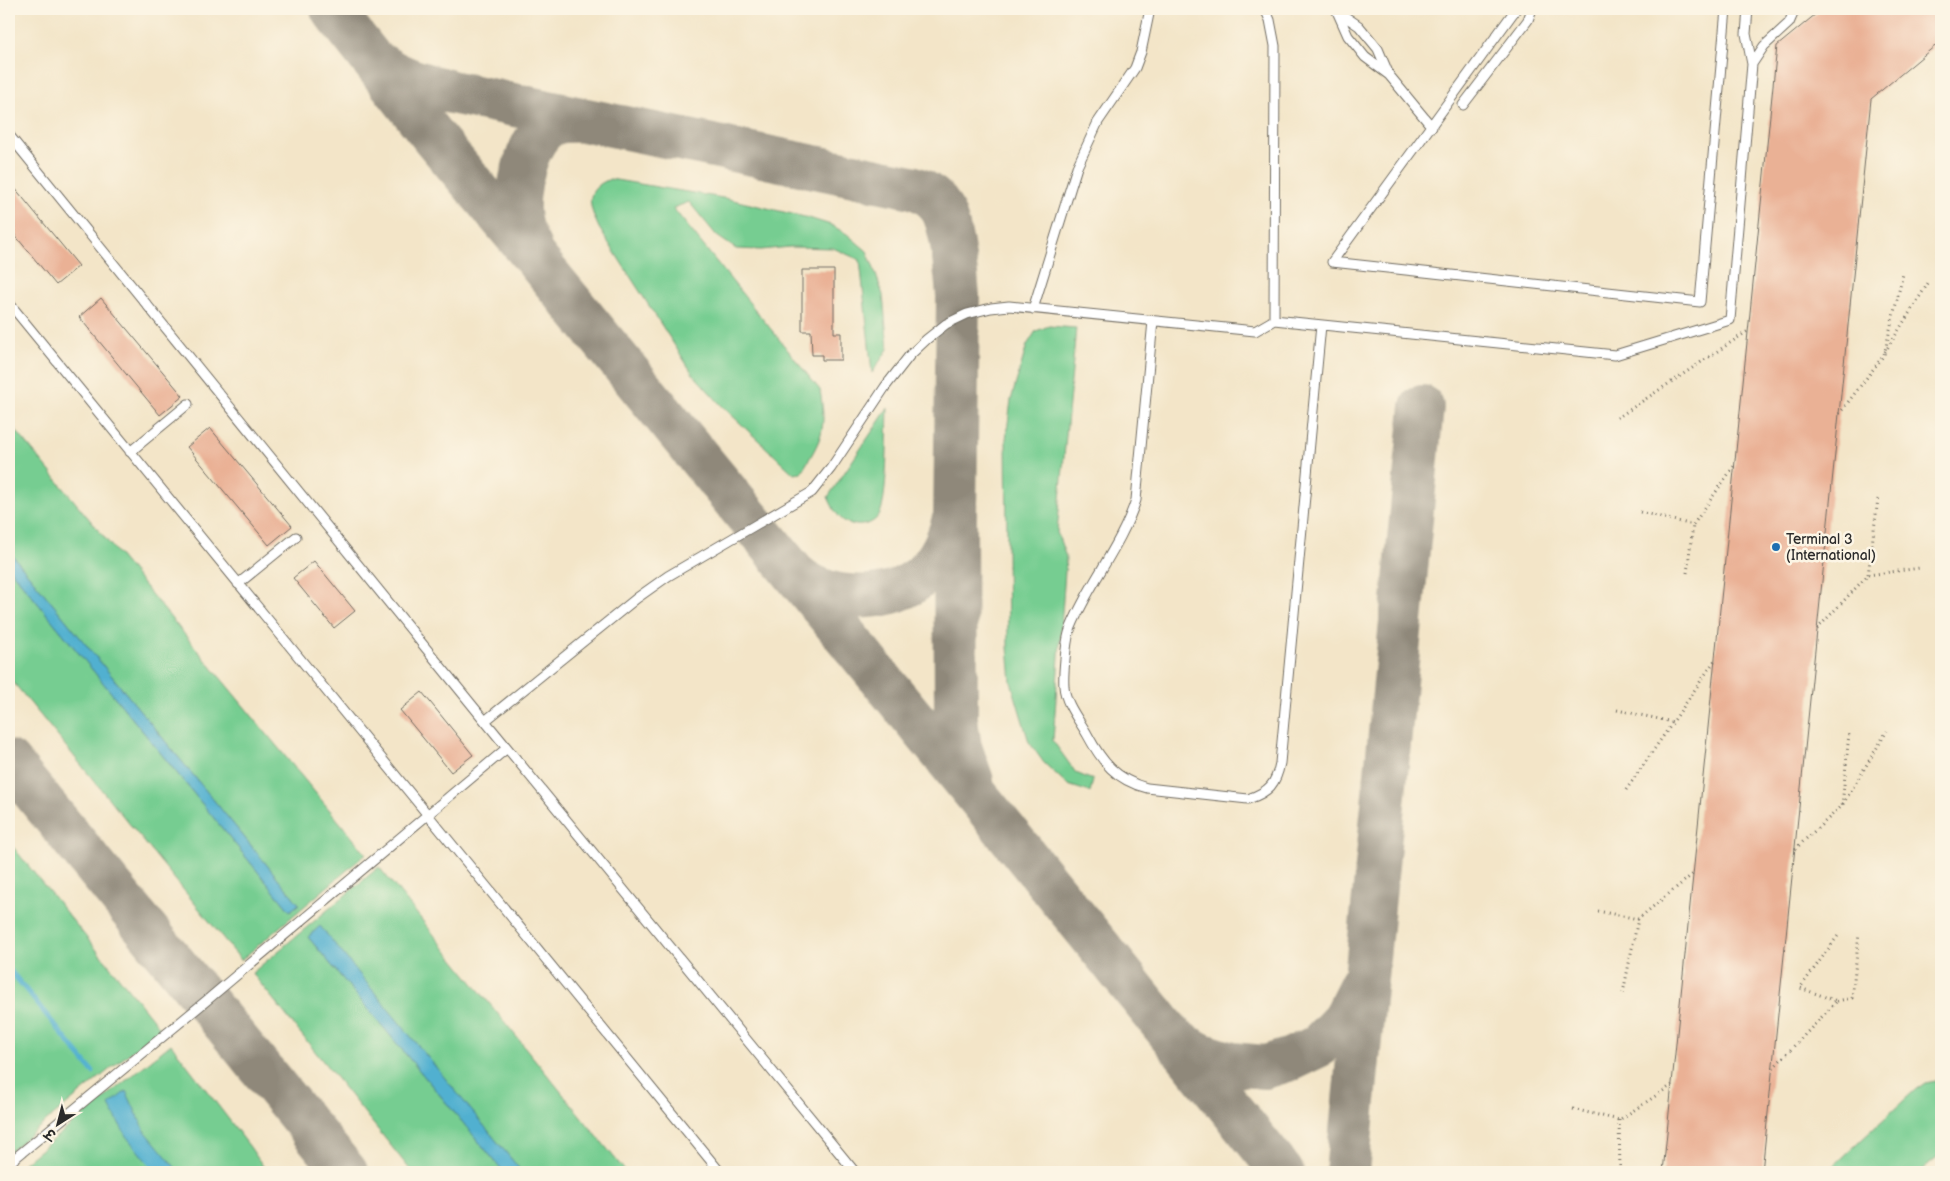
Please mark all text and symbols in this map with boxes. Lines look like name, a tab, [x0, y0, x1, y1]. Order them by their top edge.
place label: Terminal 3 (International)	[1786, 531, 1876, 564]
marker: Terminal 3 (International)	[1770, 541, 1782, 553]
north arrow	[32, 1098, 82, 1148]
text: उ	[41, 1124, 61, 1145]

